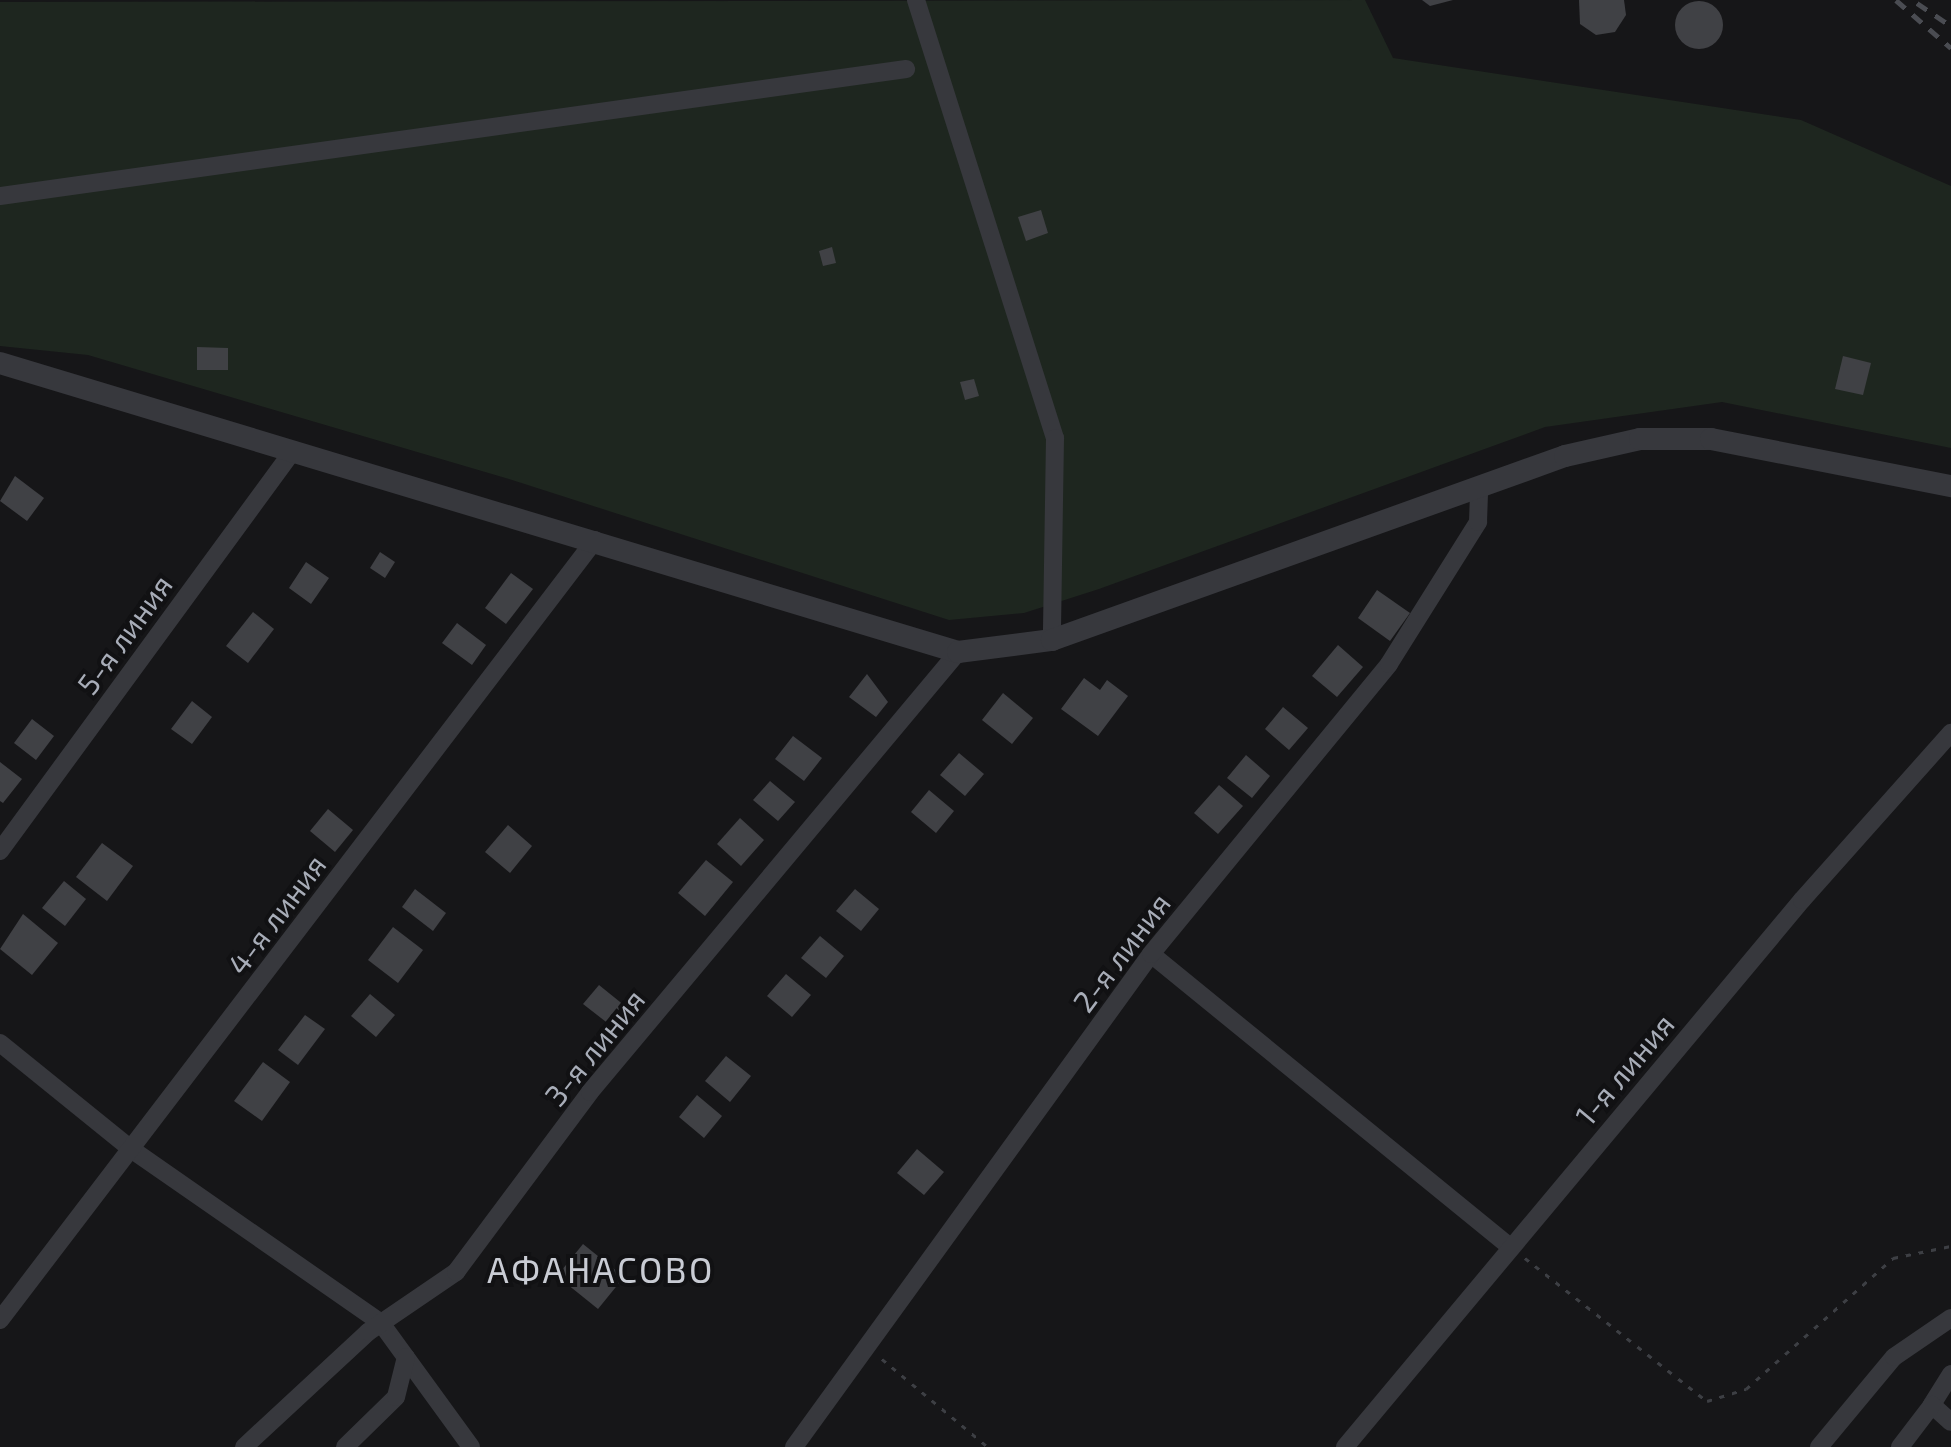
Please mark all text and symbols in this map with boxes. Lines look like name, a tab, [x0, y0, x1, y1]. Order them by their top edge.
street label: 5-я линия	[69, 567, 179, 701]
street label: 4-я линия	[219, 847, 333, 981]
street label: 2-я линия	[1065, 886, 1177, 1018]
street label: 3-я линия	[536, 982, 652, 1112]
street label: 1-я линия	[1567, 1006, 1681, 1132]
district label: АФАНАСОВО	[487, 1248, 715, 1290]

